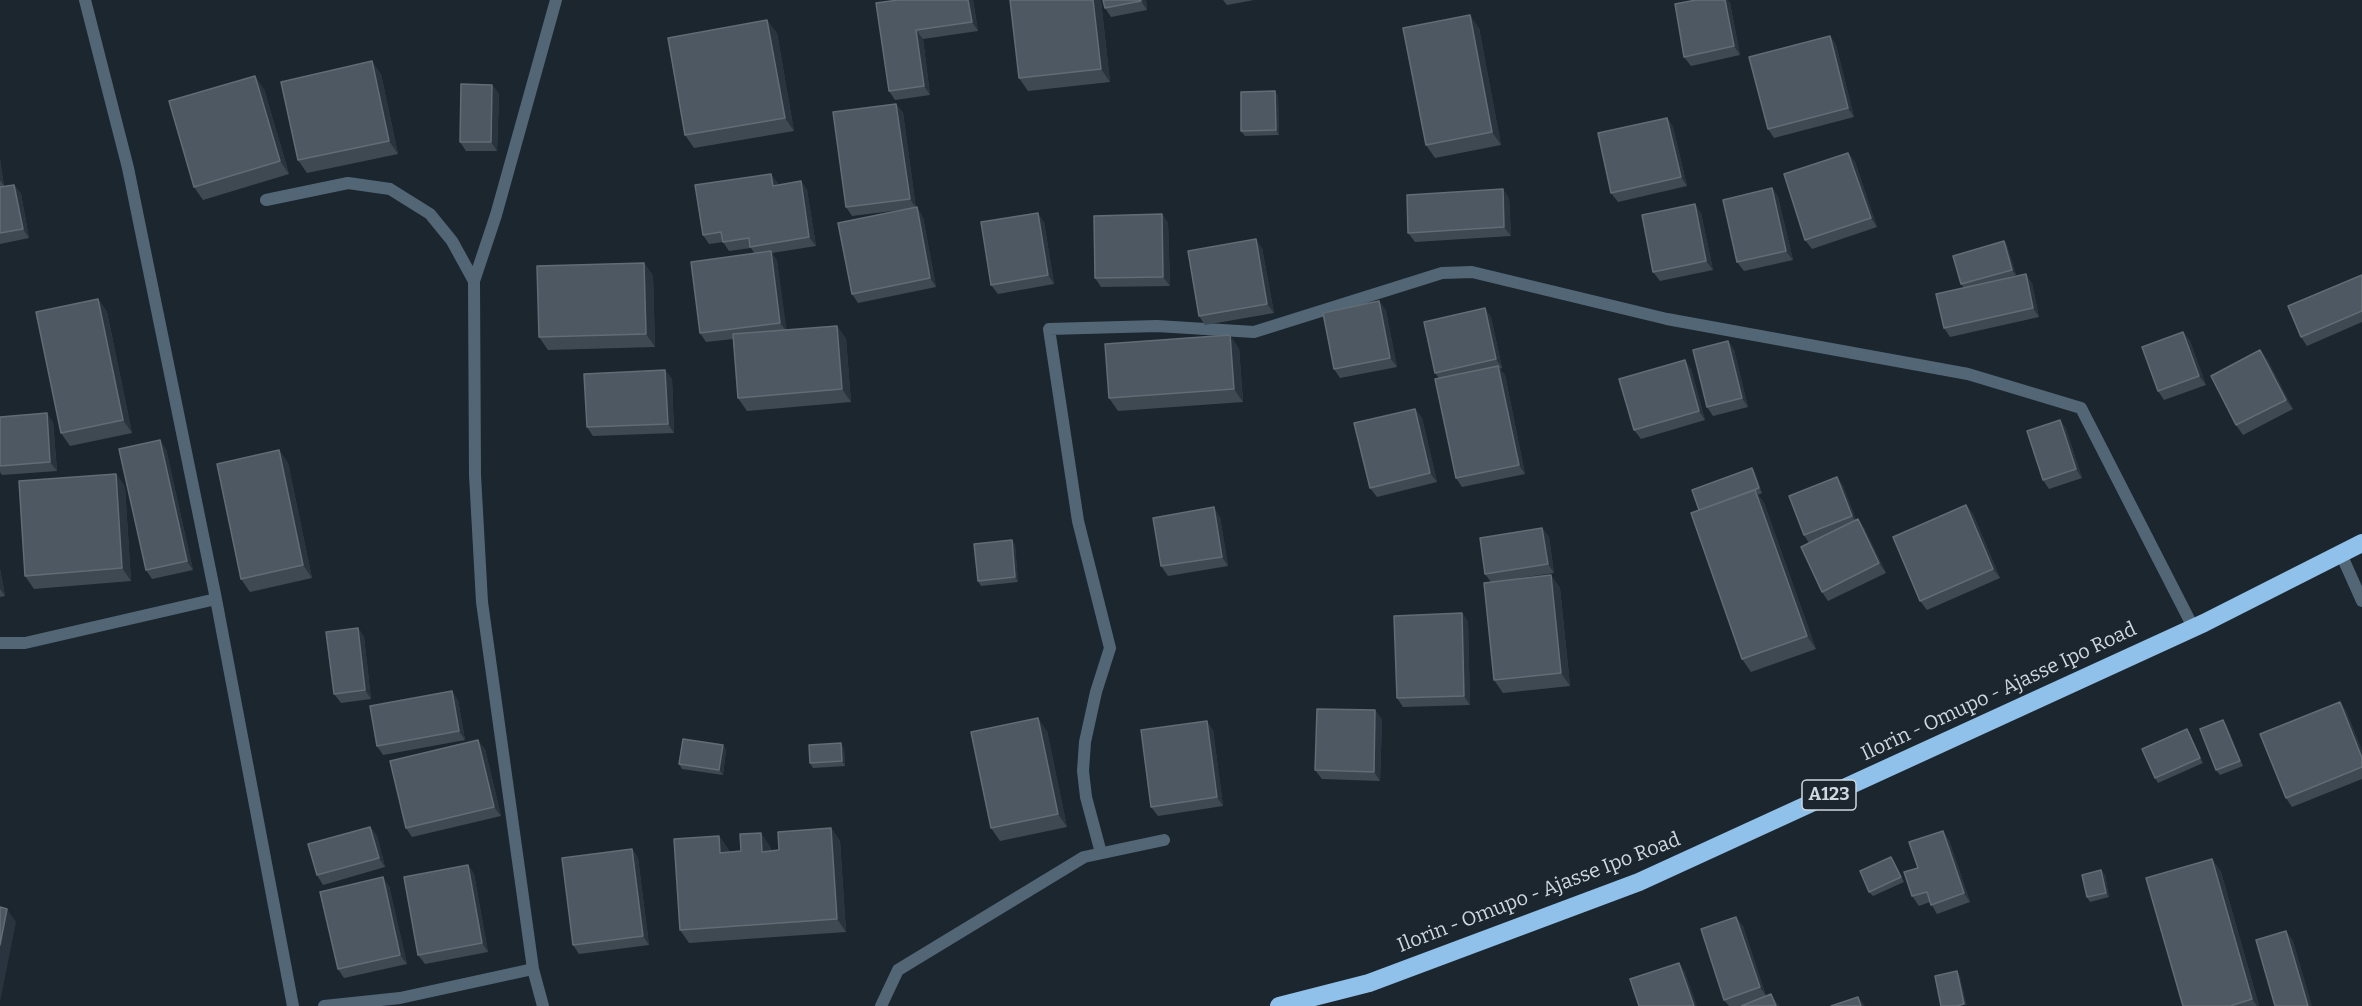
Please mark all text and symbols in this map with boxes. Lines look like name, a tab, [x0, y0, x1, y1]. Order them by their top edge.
street label: Ilorin - Omupo - Ajasse Ipo Road	[1858, 618, 2140, 766]
road number: A123	[1802, 780, 1856, 810]
street label: Ilorin - Omupo - Ajasse Ipo Road	[1394, 828, 1684, 958]

